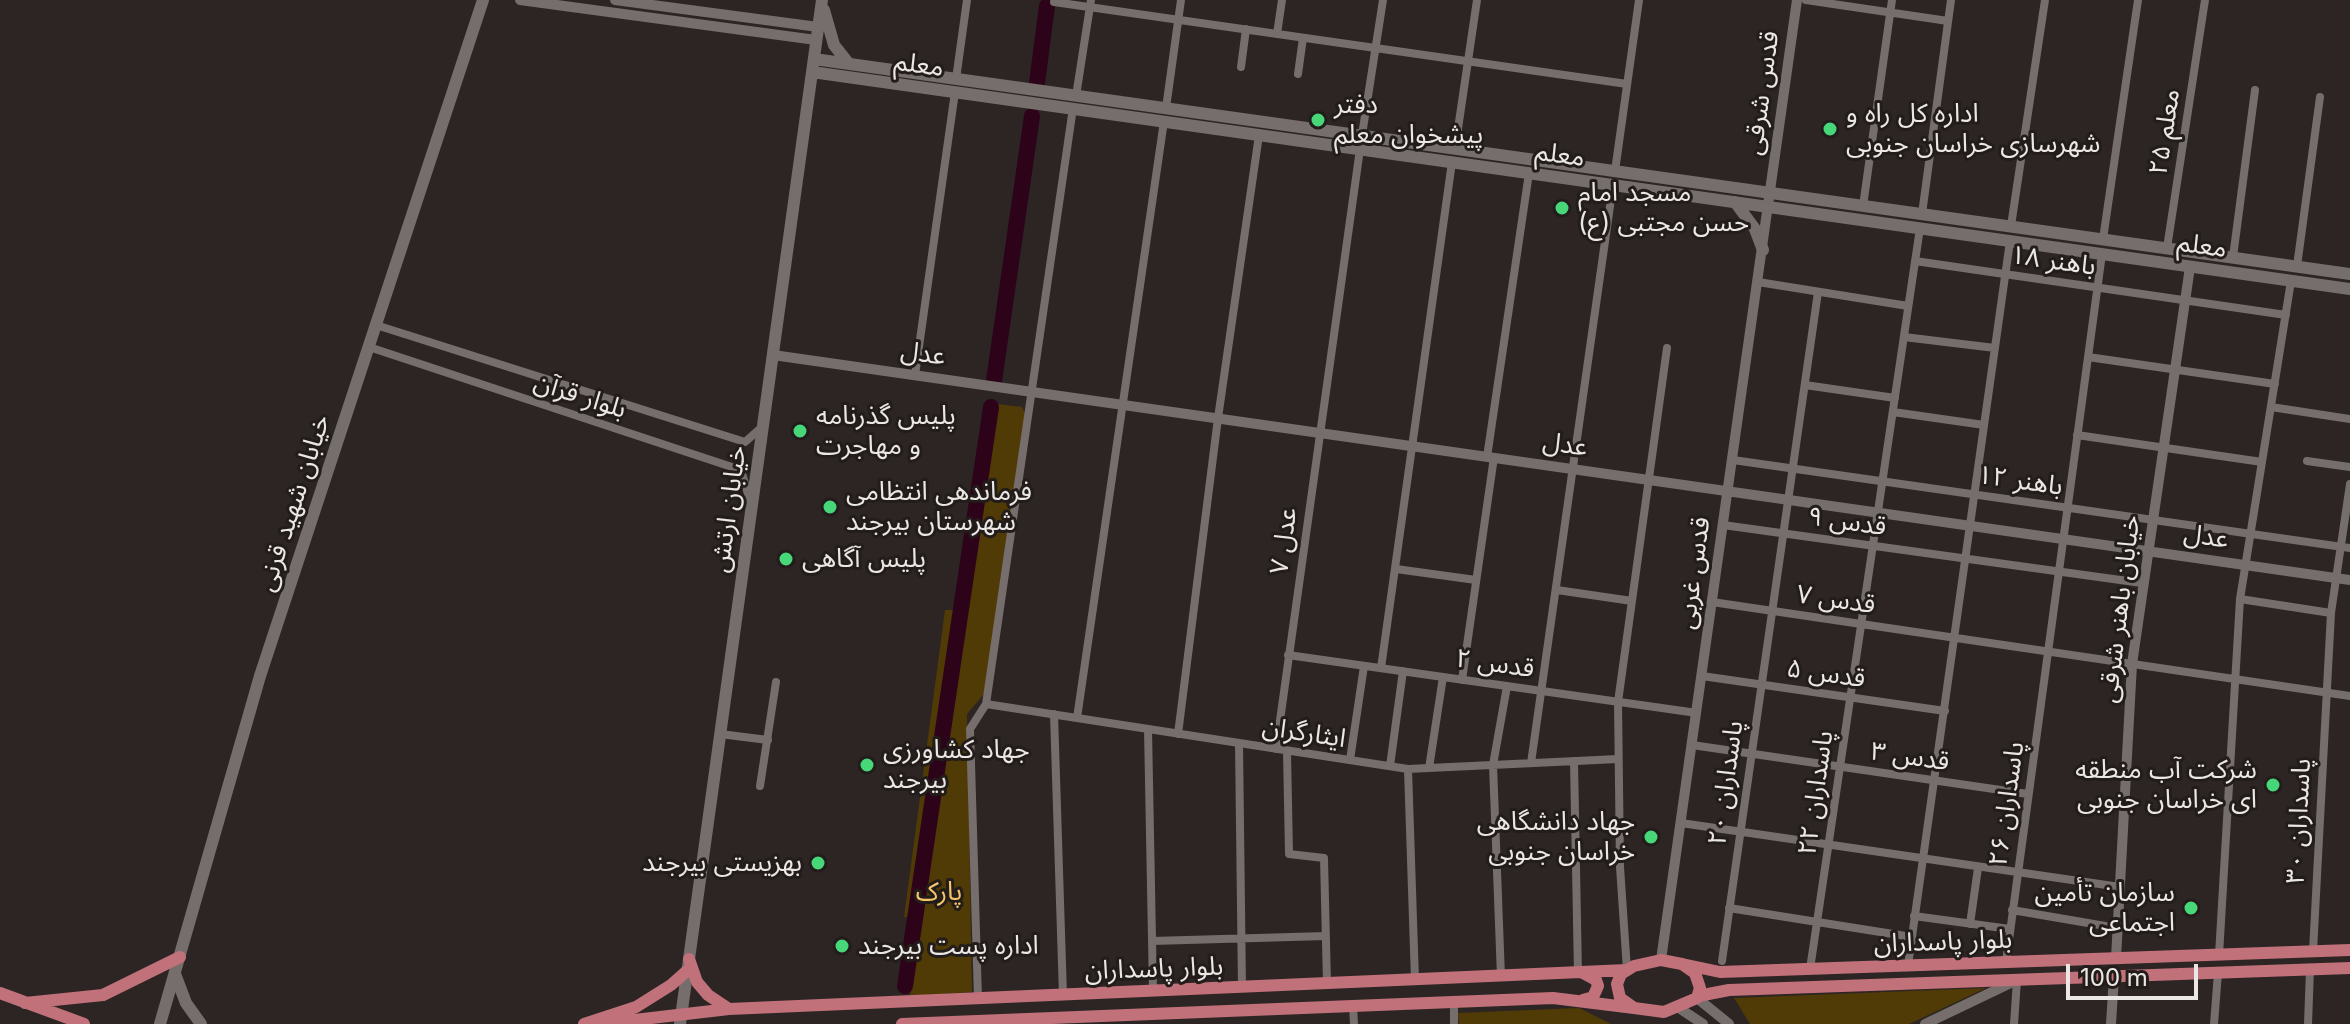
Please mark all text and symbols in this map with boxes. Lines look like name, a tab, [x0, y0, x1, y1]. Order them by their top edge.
street label: قدس شرقی	[1738, 29, 1786, 157]
street label: معلم	[892, 46, 946, 84]
street label: معلم ۲۵	[2143, 87, 2187, 177]
place label: دفتر پیشخوان معلم	[1334, 89, 1483, 150]
place label: اداره کل راه و شهرسازی خراسان جنوبی	[1846, 98, 2101, 160]
marker: دفتر پیشخوان معلم	[1309, 111, 1327, 129]
marker: اداره کل راه و شهرسازی خراسان جنوبی	[1821, 120, 1839, 138]
street label: معلم	[1533, 136, 1587, 174]
place label: مسجد امام حسن مجتبی (ع)	[1578, 177, 1749, 238]
marker: مسجد امام حسن مجتبی (ع)	[1553, 199, 1571, 217]
street label: معلم	[2175, 227, 2229, 265]
street label: باهنر ۱۸	[2008, 240, 2098, 282]
street label: عدل	[899, 335, 947, 373]
street label: بلوار قرآن	[530, 366, 630, 426]
place label: پلیس گذرنامه و مهاجرت	[816, 400, 956, 462]
street label: خیابان شهید قرنی	[251, 411, 337, 595]
marker: پلیس گذرنامه و مهاجرت	[791, 422, 809, 440]
street label: عدل	[1541, 426, 1589, 464]
street label: خیابان ارتش	[705, 443, 753, 575]
street label: باهنر ۱۲	[1975, 460, 2065, 502]
place label: فرماندهی انتظامی شهرستان بیرجند	[846, 476, 1032, 538]
marker: فرماندهی انتظامی شهرستان بیرجند	[821, 498, 839, 516]
street label: قدس ۹	[1806, 501, 1888, 543]
street label: عدل ۷	[1264, 506, 1304, 576]
street label: خیابان باهنر شرقی	[2093, 513, 2147, 705]
street label: قدس غربی	[1671, 515, 1717, 631]
street label: عدل	[2182, 518, 2230, 556]
place label: پلیس آگاهی	[802, 543, 926, 575]
marker: پلیس آگاهی	[777, 550, 795, 568]
street label: قدس ۷	[1795, 579, 1877, 621]
street label: قدس ۲	[1454, 643, 1536, 685]
street label: قدس ۵	[1785, 653, 1867, 695]
street label: ایثارگران	[1260, 711, 1348, 755]
street label: پاسداران ۲۰	[1702, 719, 1750, 847]
street label: پاسداران ۲۲	[1792, 729, 1840, 857]
place label: جهاد کشاورزی بیرجند	[883, 734, 1030, 796]
street label: قدس ۳	[1869, 736, 1951, 778]
street label: پاسداران ۲۶	[1983, 740, 2031, 868]
place label: شرکت آب منطقه ای خراسان جنوبی	[2075, 754, 2257, 816]
marker: جهاد کشاورزی بیرجند	[858, 756, 876, 774]
street label: پاسداران ۳۰	[2280, 757, 2318, 885]
marker: شرکت آب منطقه ای خراسان جنوبی	[2264, 776, 2282, 794]
place label: جهاد دانشگاهی خراسان جنوبی	[1477, 806, 1635, 868]
marker: جهاد دانشگاهی خراسان جنوبی	[1642, 828, 1660, 846]
place label: بهزیستی بیرجند	[642, 847, 802, 879]
marker: بهزیستی بیرجند	[809, 854, 827, 872]
park label: پارک	[916, 876, 962, 908]
place label: سازمان تأمین اجتماعی	[2035, 877, 2175, 938]
marker: سازمان تأمین اجتماعی	[2182, 899, 2200, 917]
street label: بلوار پاسداران	[1873, 924, 2013, 960]
place label: اداره پست بیرجند	[858, 930, 1039, 962]
marker: اداره پست بیرجند	[833, 937, 851, 955]
scale bar	[2070, 948, 2202, 998]
street label: بلوار پاسداران	[1084, 951, 1224, 987]
text: 100 m	[2080, 963, 2148, 992]

